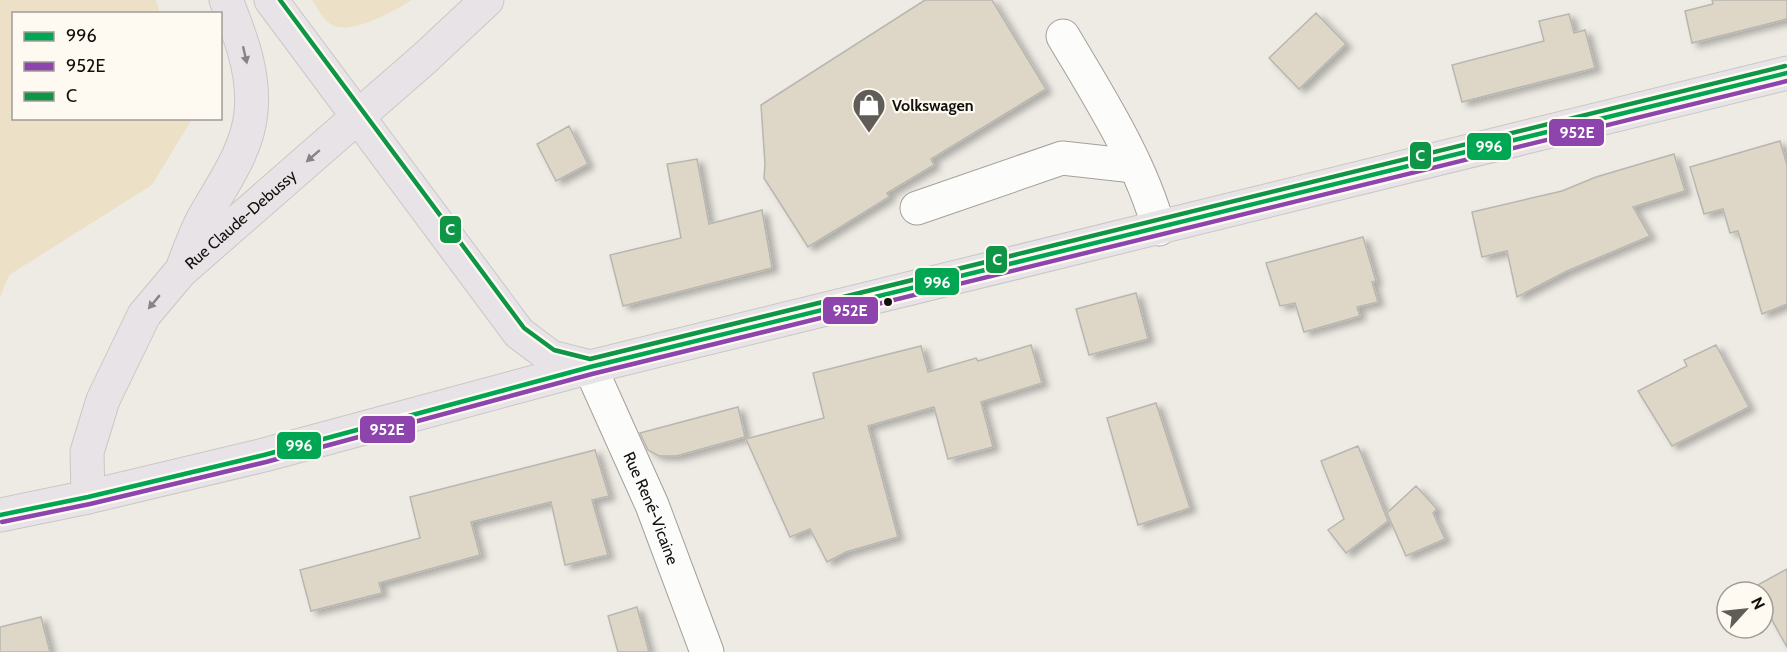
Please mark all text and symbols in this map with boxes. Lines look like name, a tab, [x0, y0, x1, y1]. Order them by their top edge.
legend	[12, 12, 222, 120]
text: 996	[66, 25, 97, 47]
one-way arrow	[241, 46, 250, 65]
text: 952E	[66, 55, 105, 77]
text: C	[66, 85, 77, 107]
shop icon: Volkswagen	[851, 87, 887, 134]
place label: Volkswagen	[892, 96, 974, 115]
line badge: 952E	[1548, 118, 1605, 147]
text: 952E	[1559, 123, 1595, 142]
line badge: 996	[1466, 132, 1512, 161]
text: 996	[1476, 137, 1502, 156]
line badge: C	[1409, 141, 1432, 170]
text: C	[1415, 146, 1425, 165]
one-way arrow	[306, 149, 321, 162]
street label: Rue Claude-Debussy	[181, 165, 300, 273]
line badge: C	[439, 215, 462, 244]
text: C	[445, 220, 455, 239]
line badge: C	[985, 245, 1008, 274]
text: C	[992, 250, 1002, 269]
line badge: 996	[914, 267, 960, 296]
text: 996	[924, 273, 950, 292]
one-way arrow	[148, 294, 161, 310]
line badge: 952E	[822, 296, 879, 325]
unlabelled marker	[882, 296, 894, 308]
text: 952E	[832, 301, 868, 320]
line badge: 952E	[359, 415, 416, 444]
text: 952E	[369, 420, 405, 439]
line badge: 996	[276, 431, 322, 460]
text: 996	[286, 436, 312, 455]
street label: Rue René-Vicaine	[620, 449, 683, 567]
north arrow	[1715, 580, 1775, 640]
text: N	[1747, 594, 1769, 613]

